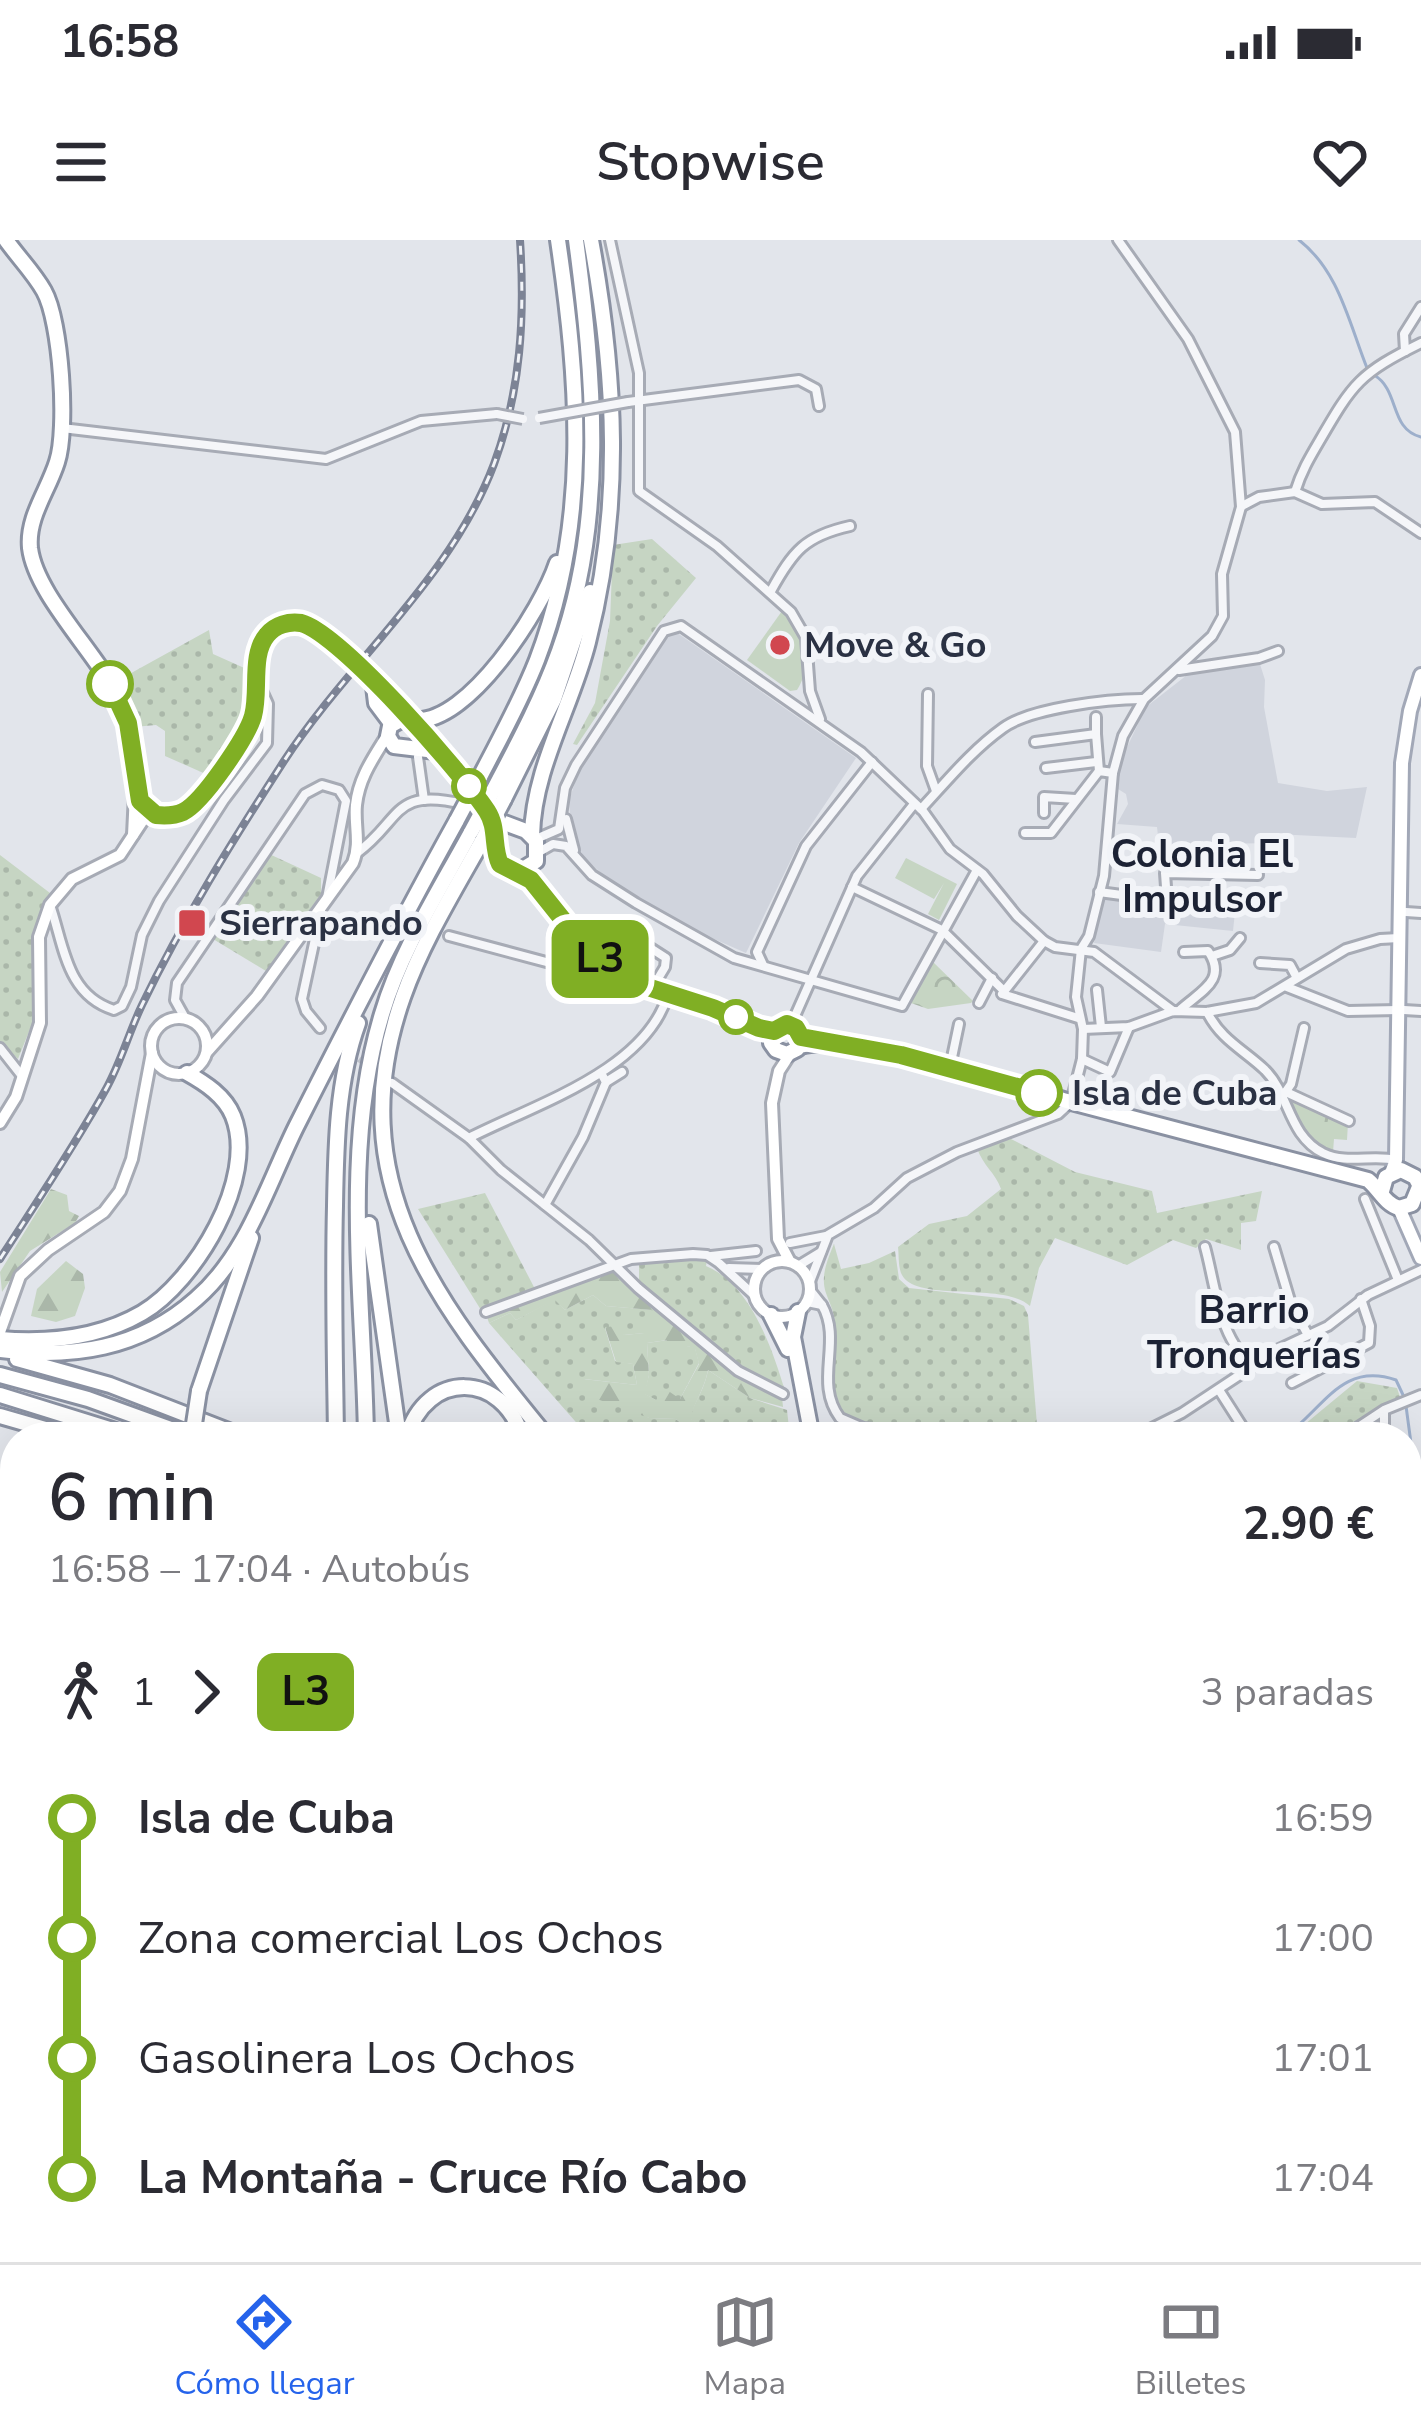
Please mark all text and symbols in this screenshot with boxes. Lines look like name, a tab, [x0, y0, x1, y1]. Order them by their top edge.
text: 16:58	[60, 12, 179, 73]
text: Stopwise	[596, 125, 825, 199]
icon: menu	[48, 129, 114, 195]
icon: heart	[1307, 129, 1373, 195]
place label: Move & Go	[804, 621, 987, 670]
marker: Move & Go	[767, 632, 793, 658]
unlabelled marker	[88, 662, 132, 706]
unlabelled marker	[453, 770, 485, 802]
district label: Colonia El Impulsor	[1111, 828, 1294, 926]
place label: Sierrapando	[219, 899, 423, 948]
marker: Sierrapando	[176, 907, 208, 939]
line badge: L3	[546, 920, 654, 998]
text: L3	[576, 930, 624, 987]
unlabelled marker	[720, 1001, 752, 1033]
place label: Isla de Cuba	[1072, 1069, 1278, 1118]
marker: Isla de Cuba	[1017, 1071, 1061, 1115]
district label: Barrio Tronquerías	[1147, 1284, 1361, 1382]
text: 6 min	[48, 1453, 216, 1543]
text: 2.90 €	[1243, 1494, 1374, 1555]
text: 16:58 – 17:04 · Autobús	[48, 1543, 470, 1596]
icon: walk	[48, 1659, 114, 1725]
icon: forward	[173, 1659, 239, 1725]
text: L3	[281, 1663, 330, 1720]
text: 1	[132, 1666, 155, 1719]
text: 3 paradas	[1201, 1666, 1374, 1719]
text: Isla de Cuba	[138, 1788, 395, 1849]
text: 16:59	[1272, 1792, 1374, 1845]
text: Zona comercial Los Ochos	[138, 1908, 664, 1969]
text: 17:00	[1272, 1912, 1374, 1965]
text: Gasolinera Los Ochos	[138, 2028, 576, 2089]
text: 17:01	[1272, 2032, 1374, 2085]
text: La Montaña - Cruce Río Cabo	[138, 2148, 747, 2209]
text: 17:04	[1272, 2152, 1374, 2205]
tab: Cómo llegar	[174, 2289, 355, 2406]
tab: Mapa	[703, 2289, 786, 2406]
tab: Billetes	[1135, 2289, 1247, 2406]

